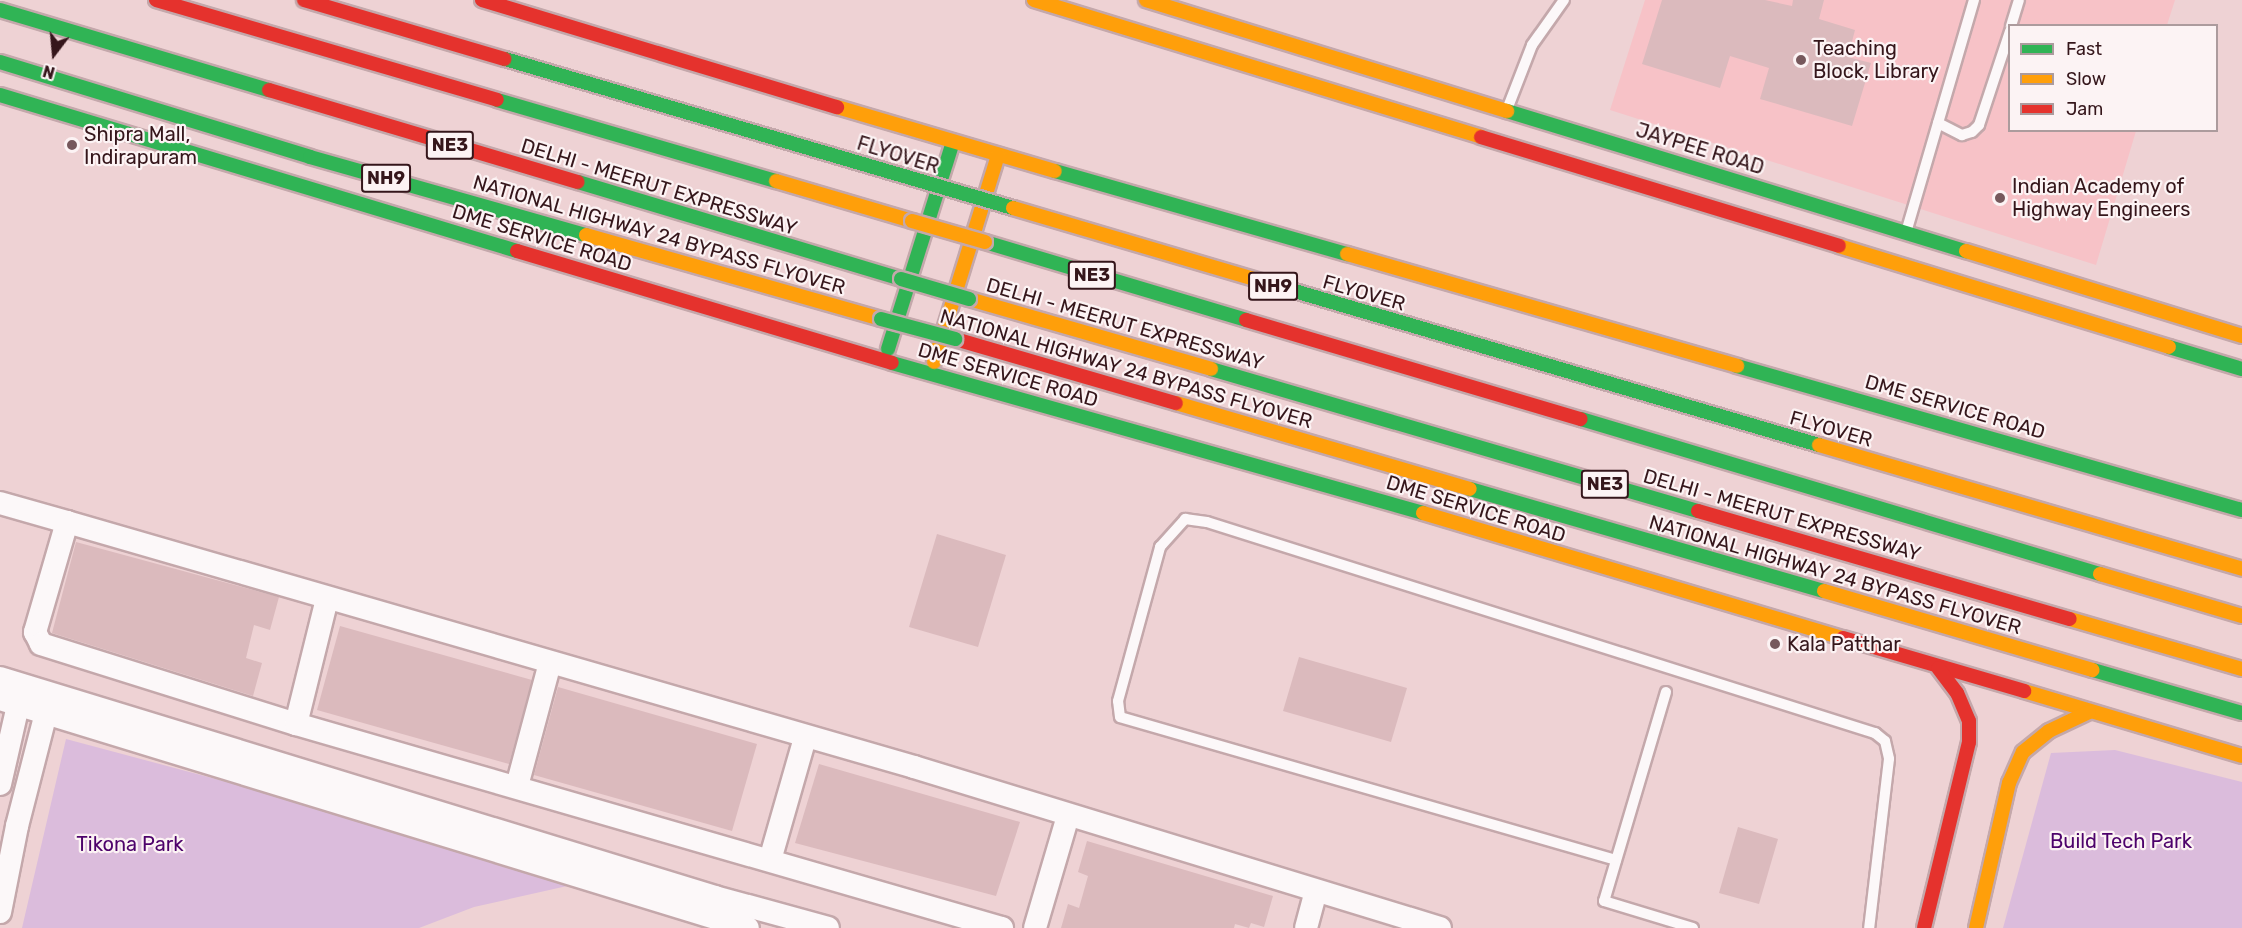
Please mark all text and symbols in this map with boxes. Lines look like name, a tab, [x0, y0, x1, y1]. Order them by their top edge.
north arrow	[24, 24, 84, 84]
legend	[2008, 24, 2218, 132]
place label: Teaching Block, Library	[1813, 36, 1939, 83]
text: Fast	[2066, 38, 2102, 60]
marker: Teaching Block, Library	[1794, 53, 1808, 67]
text: N	[41, 61, 57, 83]
text: Slow	[2066, 68, 2106, 90]
text: Jam	[2066, 98, 2103, 120]
street label: JAYPEE ROAD	[1633, 118, 1767, 180]
place label: Shipra Mall, Indirapuram	[84, 122, 197, 169]
road number: NE3	[424, 130, 476, 160]
street label: FLYOVER	[854, 131, 942, 179]
street label: DELHI - MEERUT EXPRESSWAY	[518, 133, 800, 241]
marker: Shipra Mall, Indirapuram	[65, 138, 79, 152]
road number: NH9	[360, 163, 412, 193]
street label: NATIONAL HIGHWAY 24 BYPASS FLYOVER	[470, 170, 848, 300]
place label: Indian Academy of Highway Engineers	[2012, 174, 2191, 221]
marker: Indian Academy of Highway Engineers	[1993, 191, 2007, 205]
street label: DME SERVICE ROAD	[449, 199, 635, 277]
road number: NE3	[1066, 260, 1118, 290]
street label: FLYOVER	[1320, 270, 1408, 316]
road number: NH9	[1248, 271, 1298, 301]
street label: DELHI - MEERUT EXPRESSWAY	[983, 273, 1267, 375]
street label: NATIONAL HIGHWAY 24 BYPASS FLYOVER	[937, 304, 1315, 434]
street label: DME SERVICE ROAD	[915, 338, 1101, 412]
street label: DME SERVICE ROAD	[1862, 370, 2048, 444]
street label: FLYOVER	[1787, 406, 1875, 452]
street label: DELHI - MEERUT EXPRESSWAY	[1640, 464, 1924, 566]
road number: NE3	[1580, 469, 1630, 499]
street label: DME SERVICE ROAD	[1383, 470, 1569, 548]
street label: NATIONAL HIGHWAY 24 BYPASS FLYOVER	[1646, 510, 2024, 640]
place label: Kala Patthar	[1787, 632, 1901, 656]
marker: Kala Patthar	[1768, 637, 1782, 651]
park label: Build Tech Park	[2050, 829, 2192, 853]
park label: Tikona Park	[76, 832, 184, 856]

